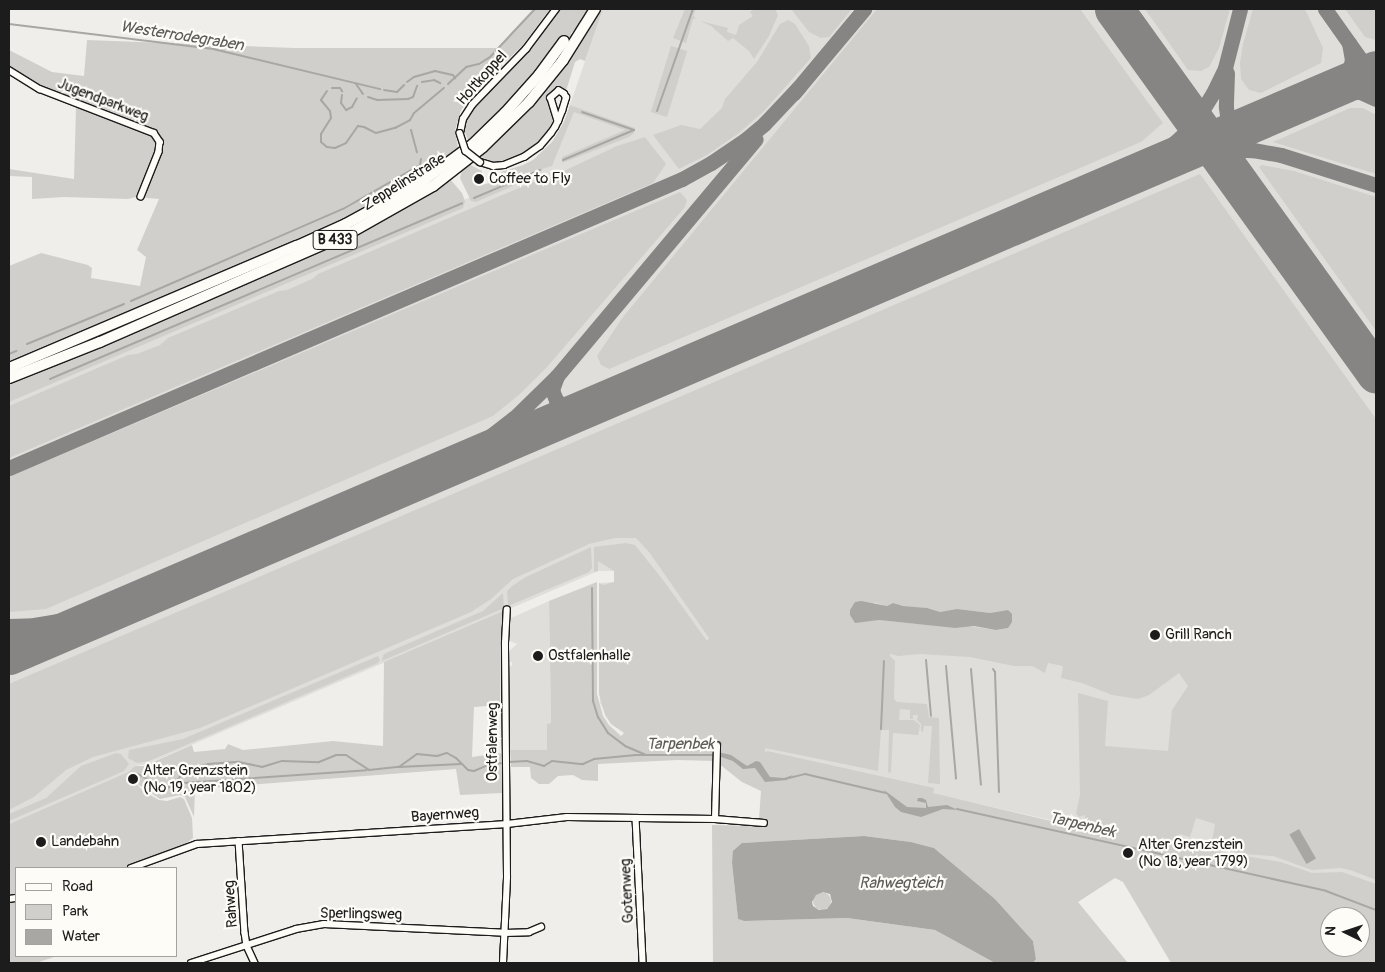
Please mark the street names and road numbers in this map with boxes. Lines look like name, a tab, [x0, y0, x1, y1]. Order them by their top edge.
street label: Holtkoppel	[453, 47, 511, 109]
street label: Jugendparkweg	[55, 74, 151, 126]
street label: Zeppelinstraße	[359, 149, 449, 215]
road number: B 433	[312, 228, 358, 252]
street label: Ostfalenweg	[484, 703, 502, 781]
street label: Bayernweg	[410, 804, 480, 826]
street label: Gotenweg	[616, 858, 638, 924]
street label: Rahweg	[220, 880, 242, 928]
street label: Sperlingsweg	[320, 904, 402, 924]

